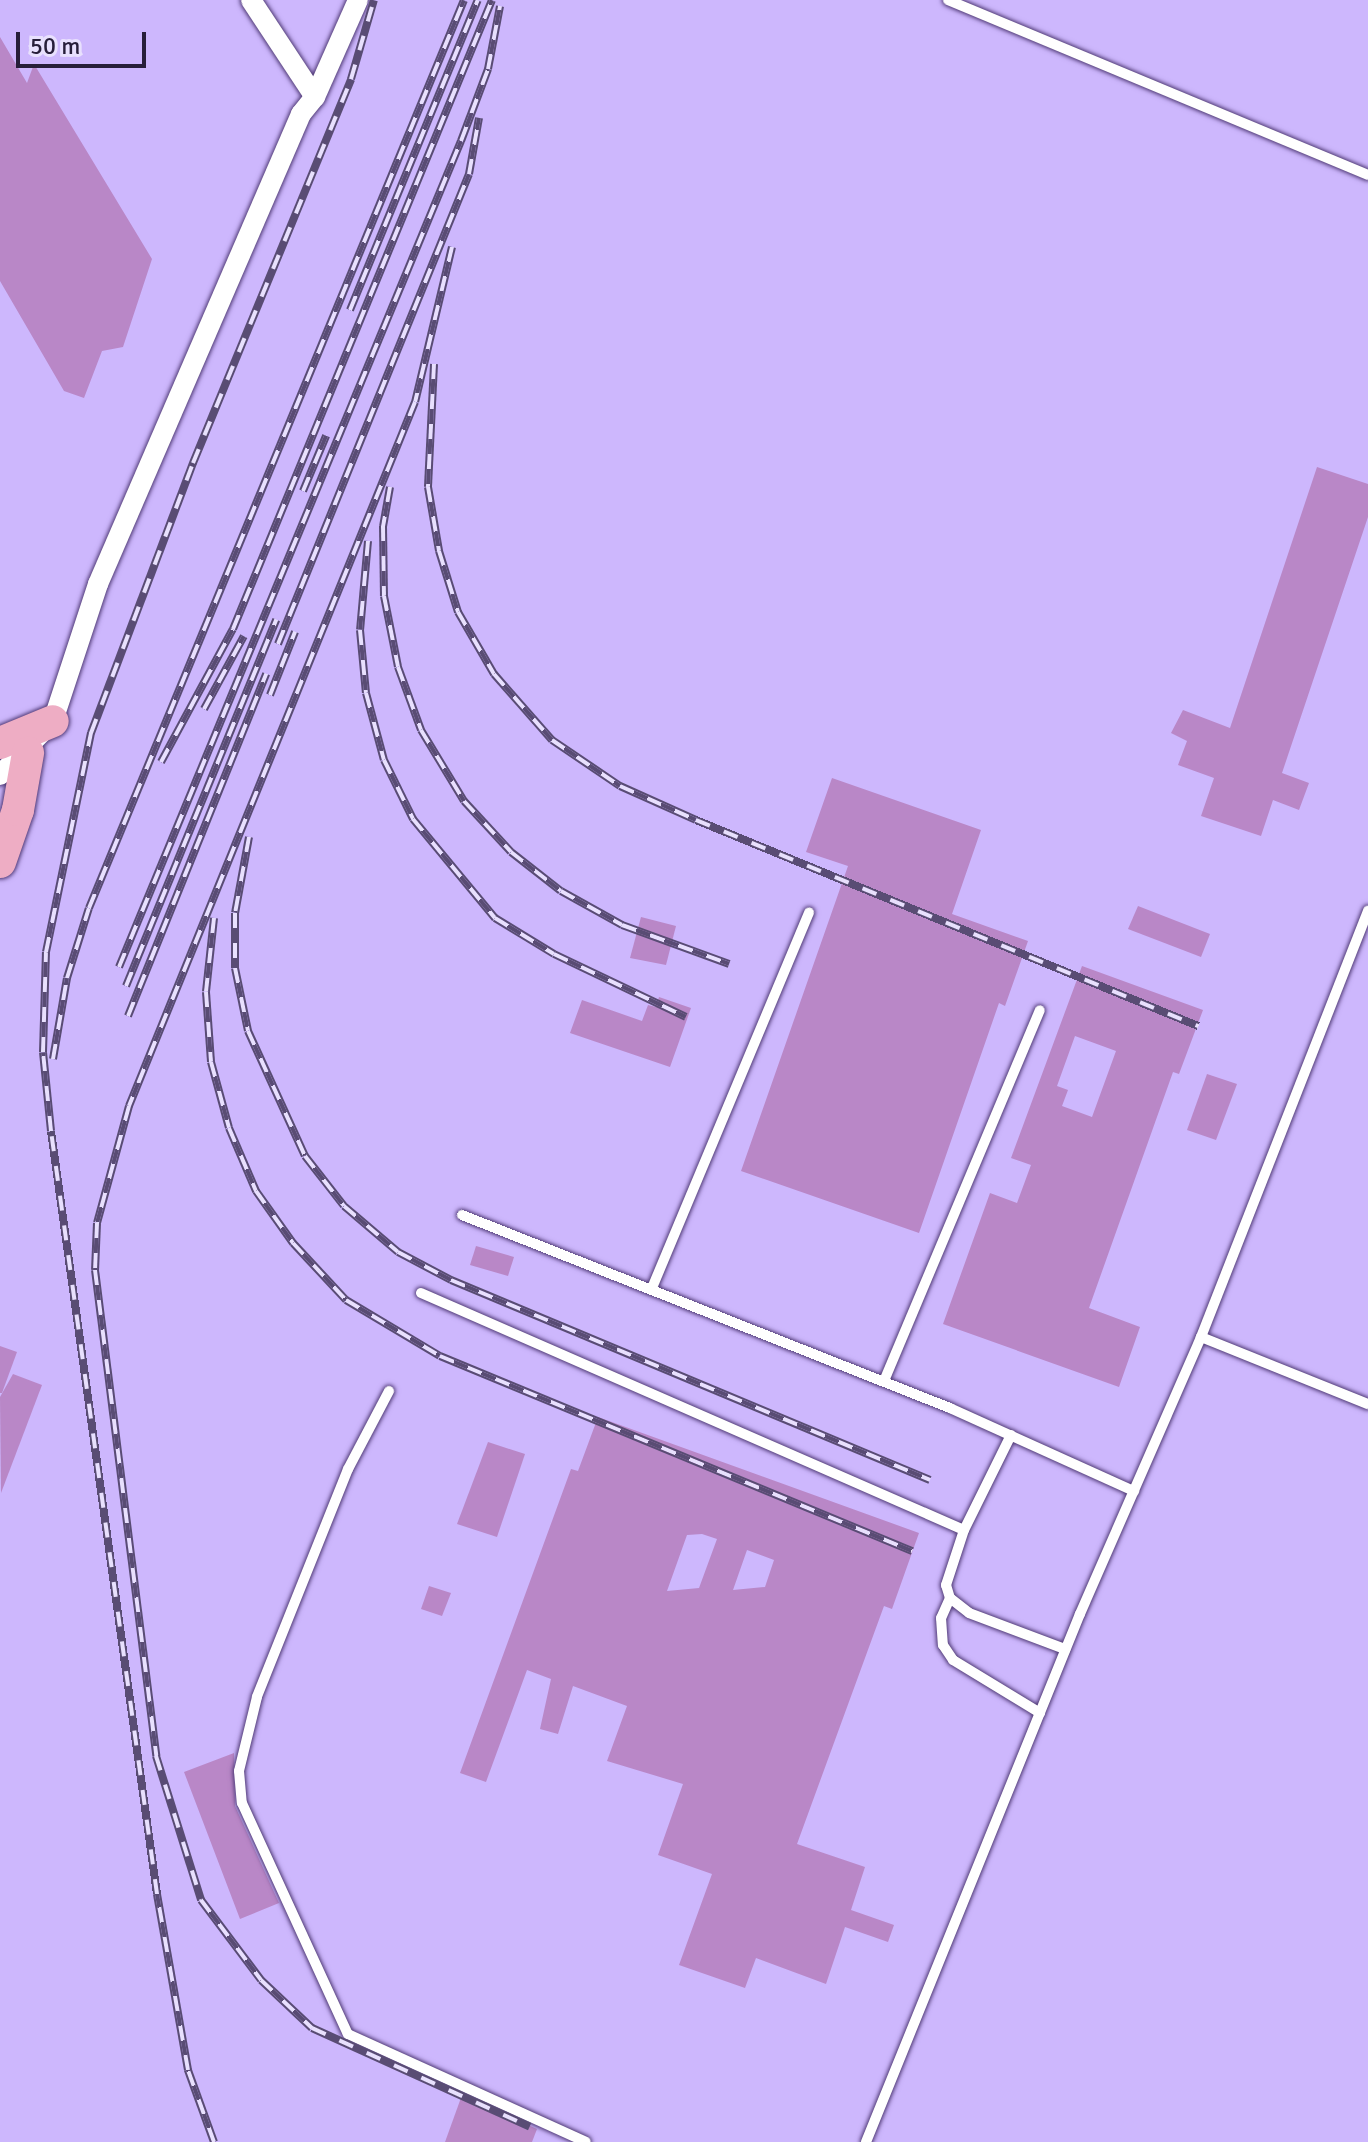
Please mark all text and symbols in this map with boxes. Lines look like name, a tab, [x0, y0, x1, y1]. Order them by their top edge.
scale bar	[20, 16, 150, 66]
text: 50 m	[30, 31, 80, 61]

